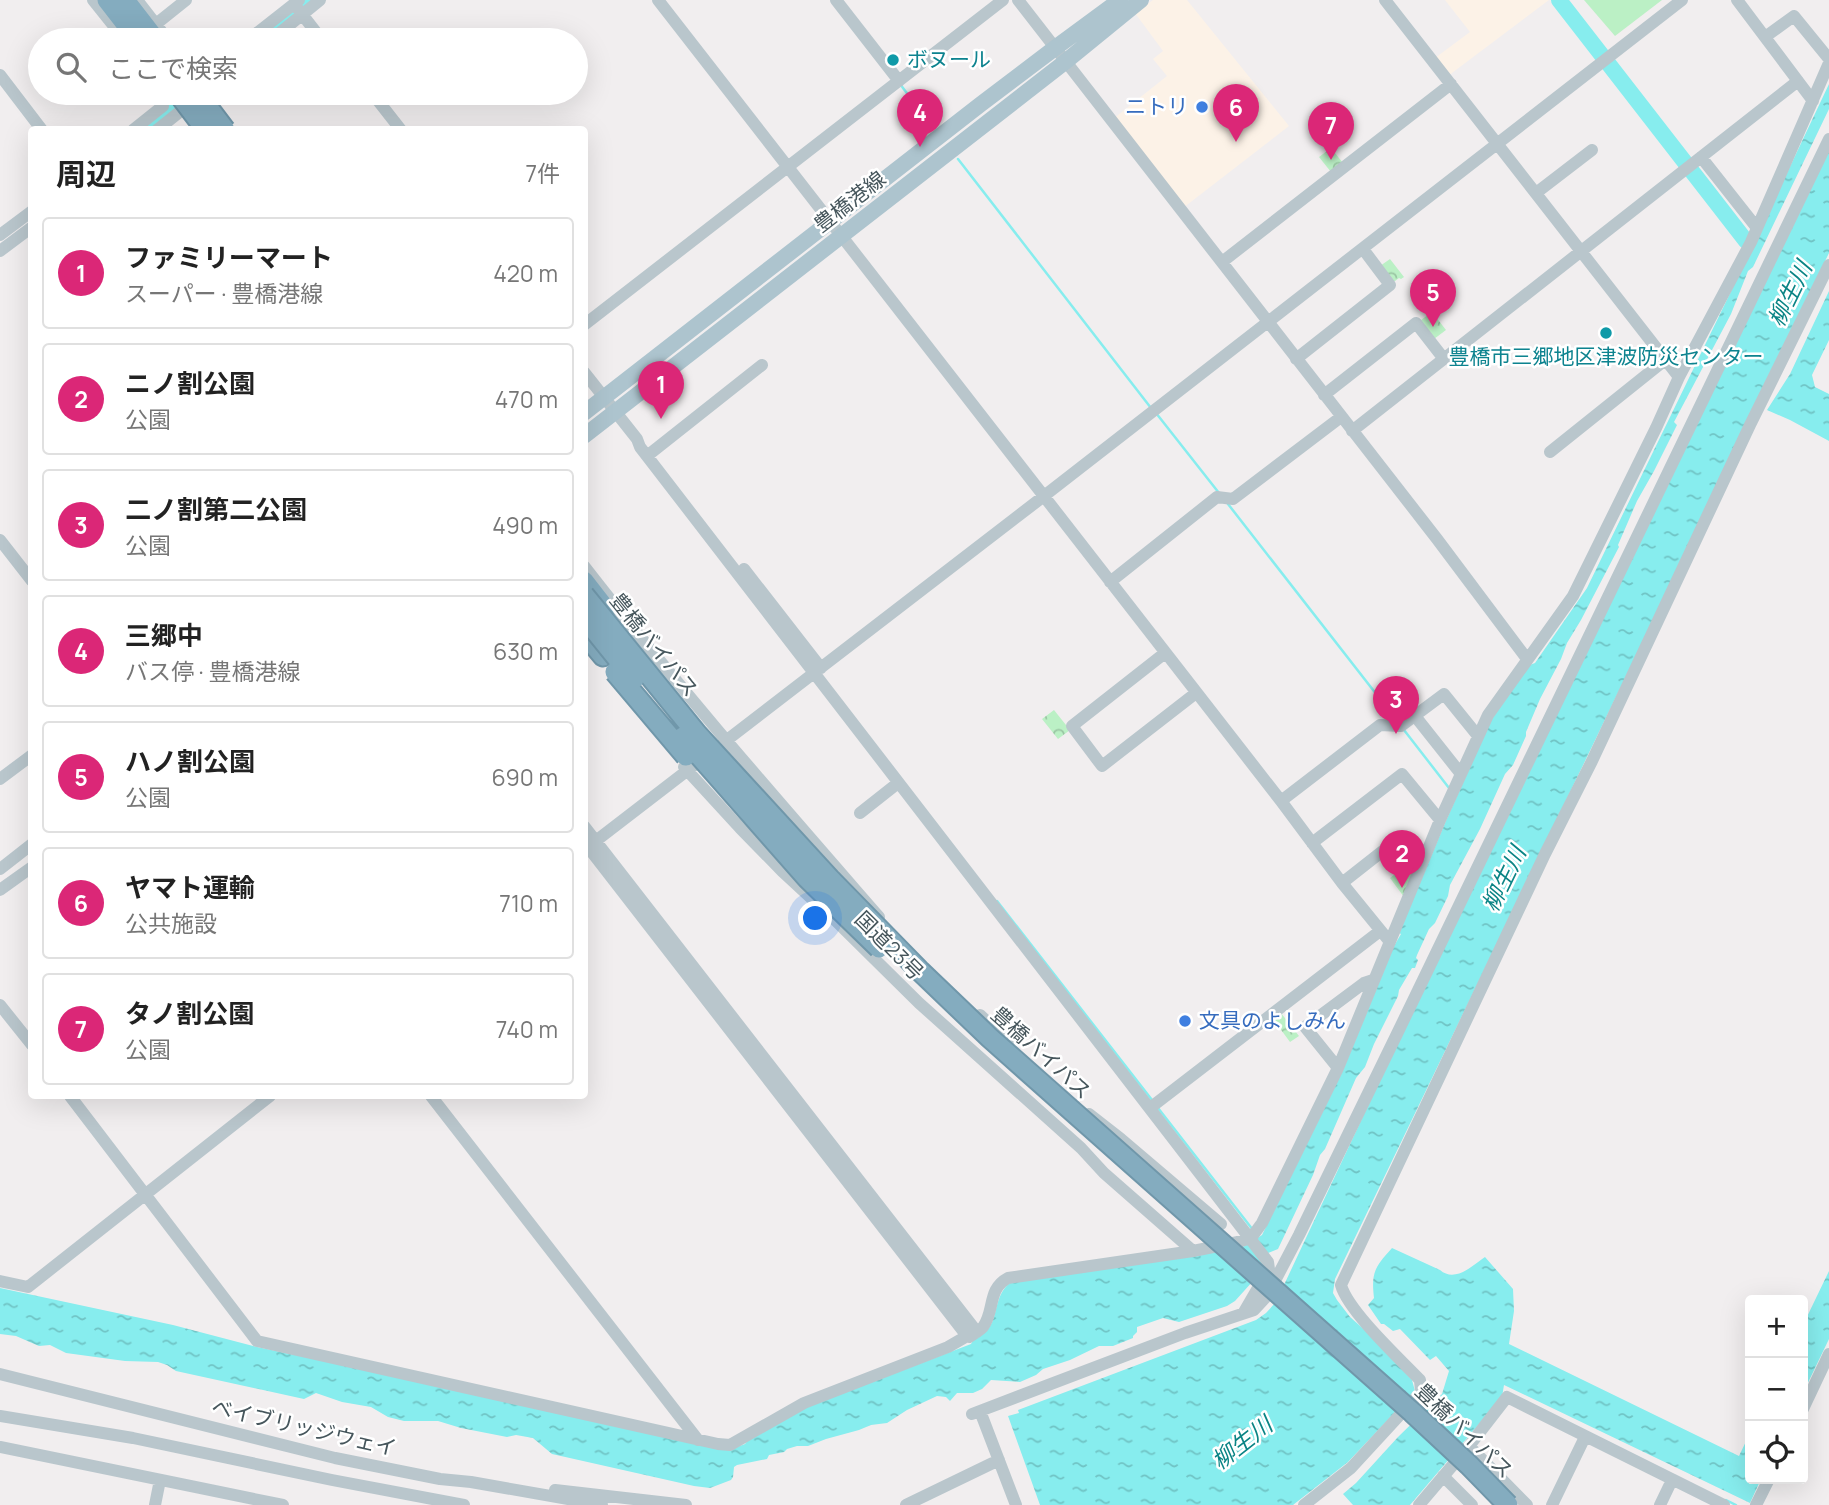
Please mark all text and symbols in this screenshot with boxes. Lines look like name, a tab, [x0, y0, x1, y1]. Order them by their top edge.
search box	[28, 28, 588, 105]
place label: ボヌール	[907, 45, 991, 73]
icon: search	[52, 48, 90, 86]
text: ここで検索	[108, 50, 238, 86]
marker: ボヌール	[885, 52, 901, 68]
pin: 6	[1213, 84, 1259, 142]
pin: 4	[897, 89, 943, 147]
place label: ニトリ	[1125, 92, 1188, 120]
marker: ニトリ	[1194, 99, 1210, 115]
pin: 7	[1308, 102, 1354, 160]
text: 周辺	[56, 153, 116, 194]
text: 7件	[525, 157, 560, 189]
street label: 豊橋港線	[808, 164, 891, 238]
text: ファミリーマート	[125, 239, 333, 275]
water label: 柳生川	[1760, 253, 1820, 332]
text: 1	[76, 257, 86, 289]
text: 420 m	[493, 257, 558, 289]
pin: 5	[1410, 269, 1456, 327]
text: スーパー · 豊橋港線	[125, 277, 323, 309]
marker: 豊橋市三郷地区津波防災センター	[1598, 325, 1614, 341]
place label: 豊橋市三郷地区津波防災センター	[1449, 342, 1764, 370]
pin: 1	[638, 361, 684, 419]
text: ニノ割公園	[125, 365, 255, 401]
text: 2	[74, 383, 88, 415]
text: 470 m	[495, 383, 558, 415]
text: 公園	[125, 403, 171, 435]
text: 二ノ割第二公園	[125, 491, 307, 527]
text: 3	[74, 509, 88, 541]
text: 490 m	[492, 509, 558, 541]
text: 公園	[125, 529, 171, 561]
street label: 豊橋バイパス	[604, 587, 705, 702]
text: 三郷中	[125, 617, 203, 653]
text: 4	[74, 635, 88, 667]
text: 630 m	[493, 635, 558, 667]
text: バス停 · 豊橋港線	[125, 655, 300, 687]
pin: 3	[1373, 676, 1419, 734]
text: ハノ割公園	[125, 743, 255, 779]
text: 5	[74, 761, 88, 793]
text: 690 m	[492, 761, 558, 793]
text: 公園	[125, 781, 171, 813]
pin: 2	[1379, 830, 1425, 888]
water label: 柳生川	[1474, 838, 1534, 917]
text: ヤマト運輸	[125, 869, 255, 905]
text: 6	[74, 887, 88, 919]
text: 710 m	[499, 887, 558, 919]
your location	[798, 901, 832, 935]
street label: 国道23号	[849, 905, 930, 986]
text: 公共施設	[125, 907, 217, 939]
text: タノ割公園	[125, 995, 254, 1031]
street label: 豊橋バイパス	[986, 1000, 1098, 1105]
place label: 文具のよしみん	[1199, 1006, 1346, 1034]
text: 7	[75, 1013, 87, 1045]
text: 740 m	[496, 1013, 558, 1045]
marker: 文具のよしみん	[1177, 1013, 1193, 1029]
text: 公園	[125, 1033, 171, 1065]
map controls	[1745, 1295, 1808, 1484]
button: +	[1745, 1295, 1808, 1358]
button: −	[1745, 1358, 1808, 1421]
street label: 豊橋バイパス	[1410, 1377, 1520, 1484]
street label: ベイブリッジウェイ	[209, 1392, 399, 1462]
water label: 柳生川	[1204, 1407, 1281, 1476]
button: locate	[1745, 1421, 1808, 1484]

